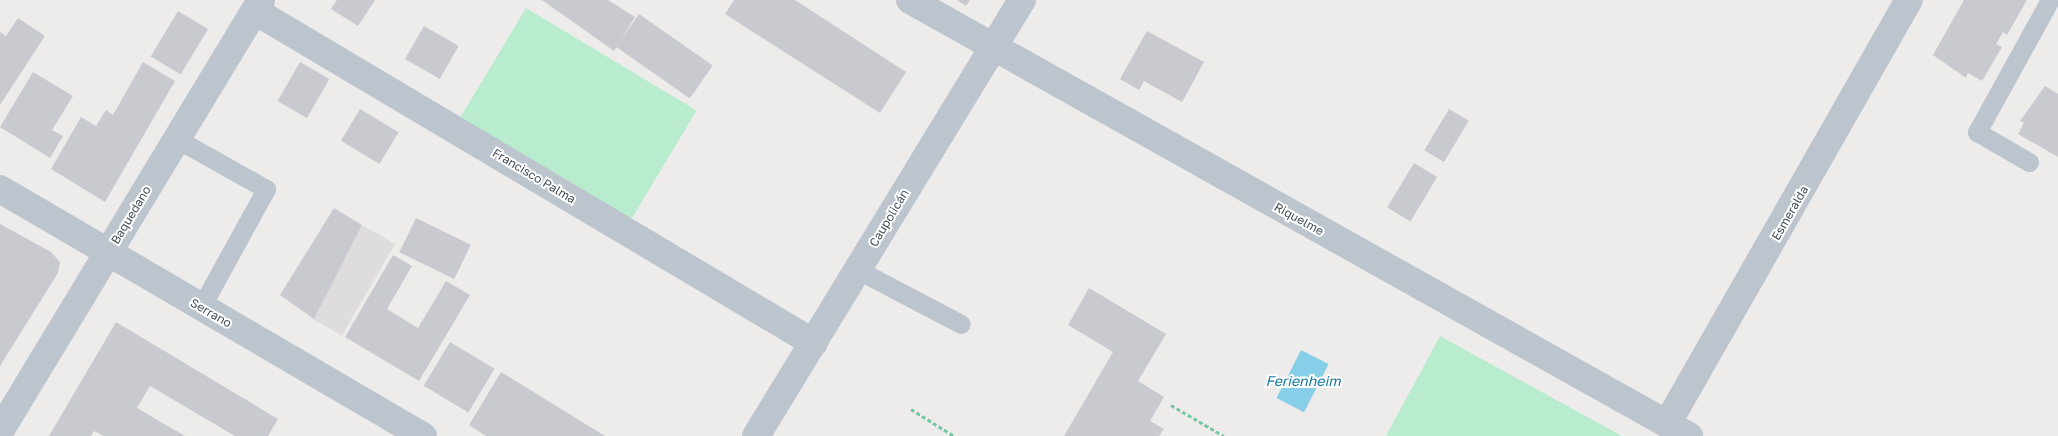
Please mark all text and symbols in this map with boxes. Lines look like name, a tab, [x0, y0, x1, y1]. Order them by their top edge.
street label: Francisco Palma	[490, 145, 578, 207]
street label: Baquedano	[108, 183, 154, 247]
street label: Esmeralda	[1769, 183, 1811, 243]
street label: Caupolicán	[866, 187, 912, 249]
street label: Riquelme	[1272, 200, 1326, 238]
street label: Serrano	[188, 295, 234, 331]
water label: Ferienheim	[1265, 373, 1341, 389]

